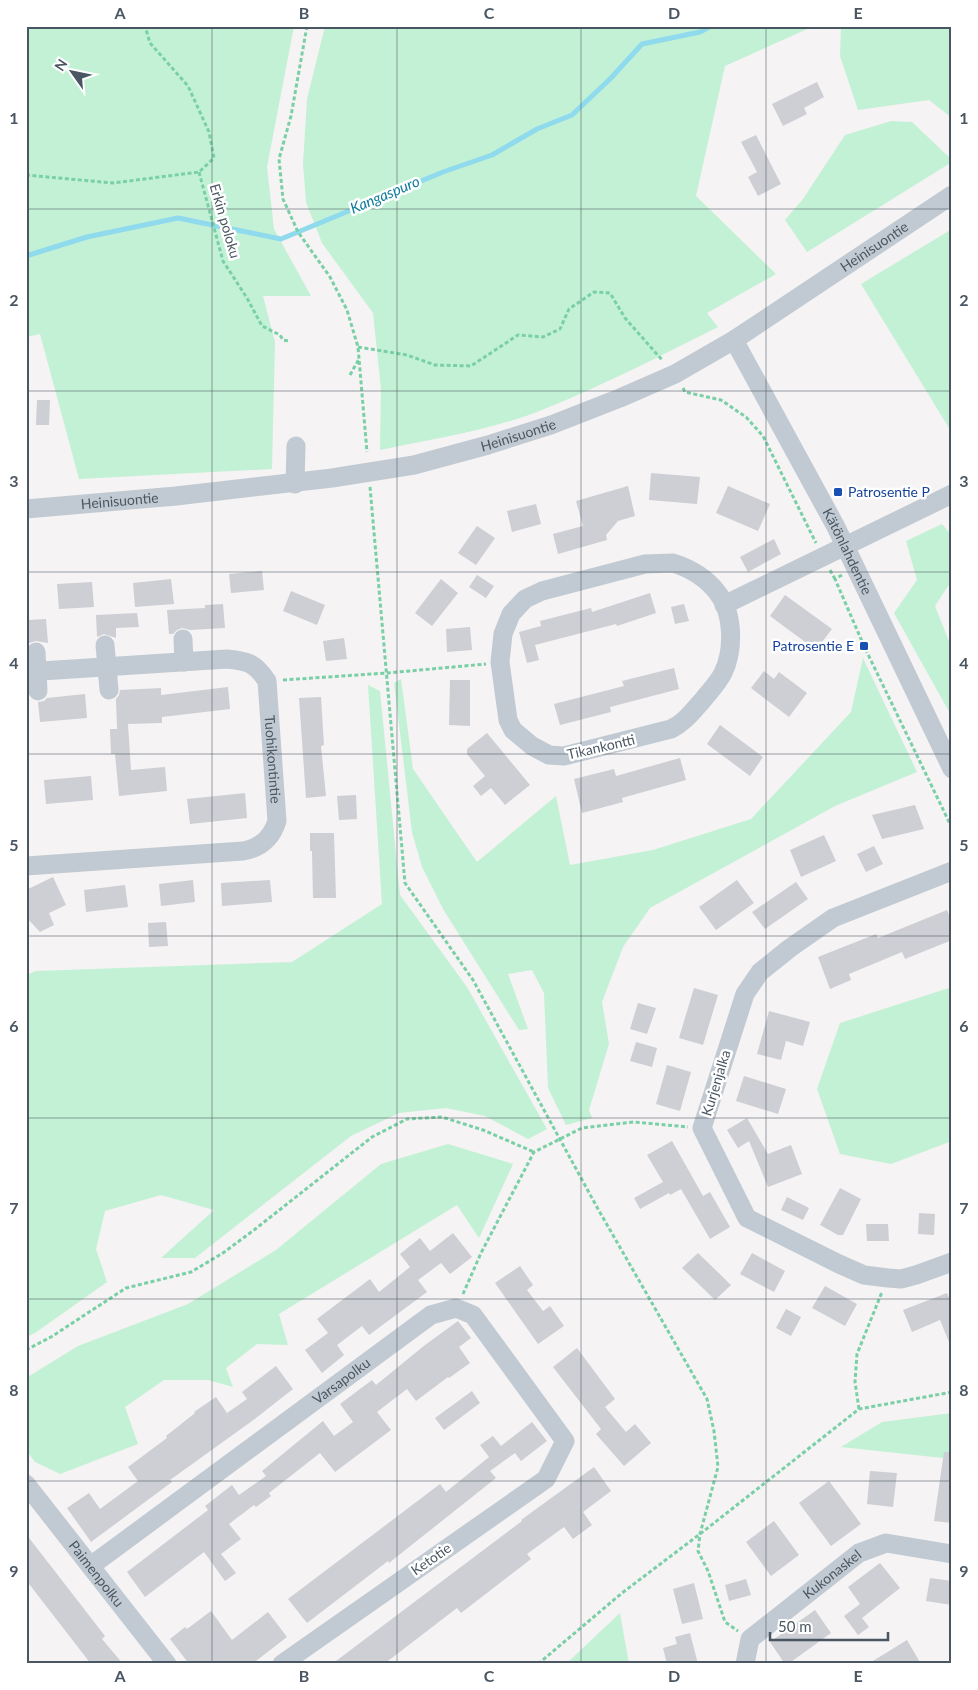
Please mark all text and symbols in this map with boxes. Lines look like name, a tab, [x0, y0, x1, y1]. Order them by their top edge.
text: A	[113, 3, 126, 22]
text: B	[299, 3, 309, 22]
text: C	[484, 3, 495, 22]
text: D	[668, 3, 680, 22]
text: E	[853, 3, 863, 22]
north arrow	[48, 48, 98, 98]
text: N	[51, 55, 71, 74]
text: 1	[9, 108, 19, 127]
text: 1	[959, 108, 969, 127]
water label: Kangaspuro	[347, 171, 422, 217]
street label: Erkin poloku	[207, 182, 244, 260]
street label: Heinisuontie	[837, 218, 911, 275]
text: 2	[9, 290, 19, 309]
text: 2	[959, 290, 969, 309]
street label: Heinisuontie	[479, 415, 558, 455]
text: 3	[9, 471, 19, 490]
text: 3	[959, 471, 969, 490]
place label: Patrosentie P	[848, 483, 930, 500]
marker: Patrosentie P	[832, 486, 844, 498]
street label: Heinisuontie	[80, 489, 159, 512]
street label: Kätönlahdentie	[819, 505, 876, 597]
place label: Patrosentie E	[772, 637, 854, 654]
marker: Patrosentie E	[858, 640, 870, 652]
text: 4	[9, 653, 19, 672]
text: 4	[959, 653, 969, 672]
street label: Tuohikontintie	[261, 715, 285, 804]
street label: Tikankontti	[565, 730, 636, 763]
text: 5	[9, 835, 19, 854]
text: 5	[959, 835, 969, 854]
text: 6	[9, 1016, 19, 1035]
text: 6	[959, 1016, 969, 1035]
street label: Kurjenjalka	[697, 1048, 734, 1118]
text: 7	[9, 1198, 19, 1217]
text: 7	[959, 1198, 969, 1217]
street label: Varsapolku	[309, 1354, 373, 1408]
text: 8	[9, 1380, 19, 1399]
text: 8	[959, 1380, 969, 1399]
street label: Paimenpolku	[66, 1537, 128, 1610]
street label: Ketotie	[407, 1539, 454, 1578]
street label: Kukonaskel	[799, 1546, 864, 1602]
text: 9	[9, 1561, 19, 1580]
text: 9	[959, 1561, 969, 1580]
scale bar	[770, 1610, 888, 1642]
text: 50 m	[778, 1617, 812, 1635]
text: A	[113, 1666, 126, 1685]
text: B	[299, 1666, 309, 1685]
text: C	[484, 1666, 495, 1685]
text: D	[668, 1666, 680, 1685]
text: E	[853, 1666, 863, 1685]

